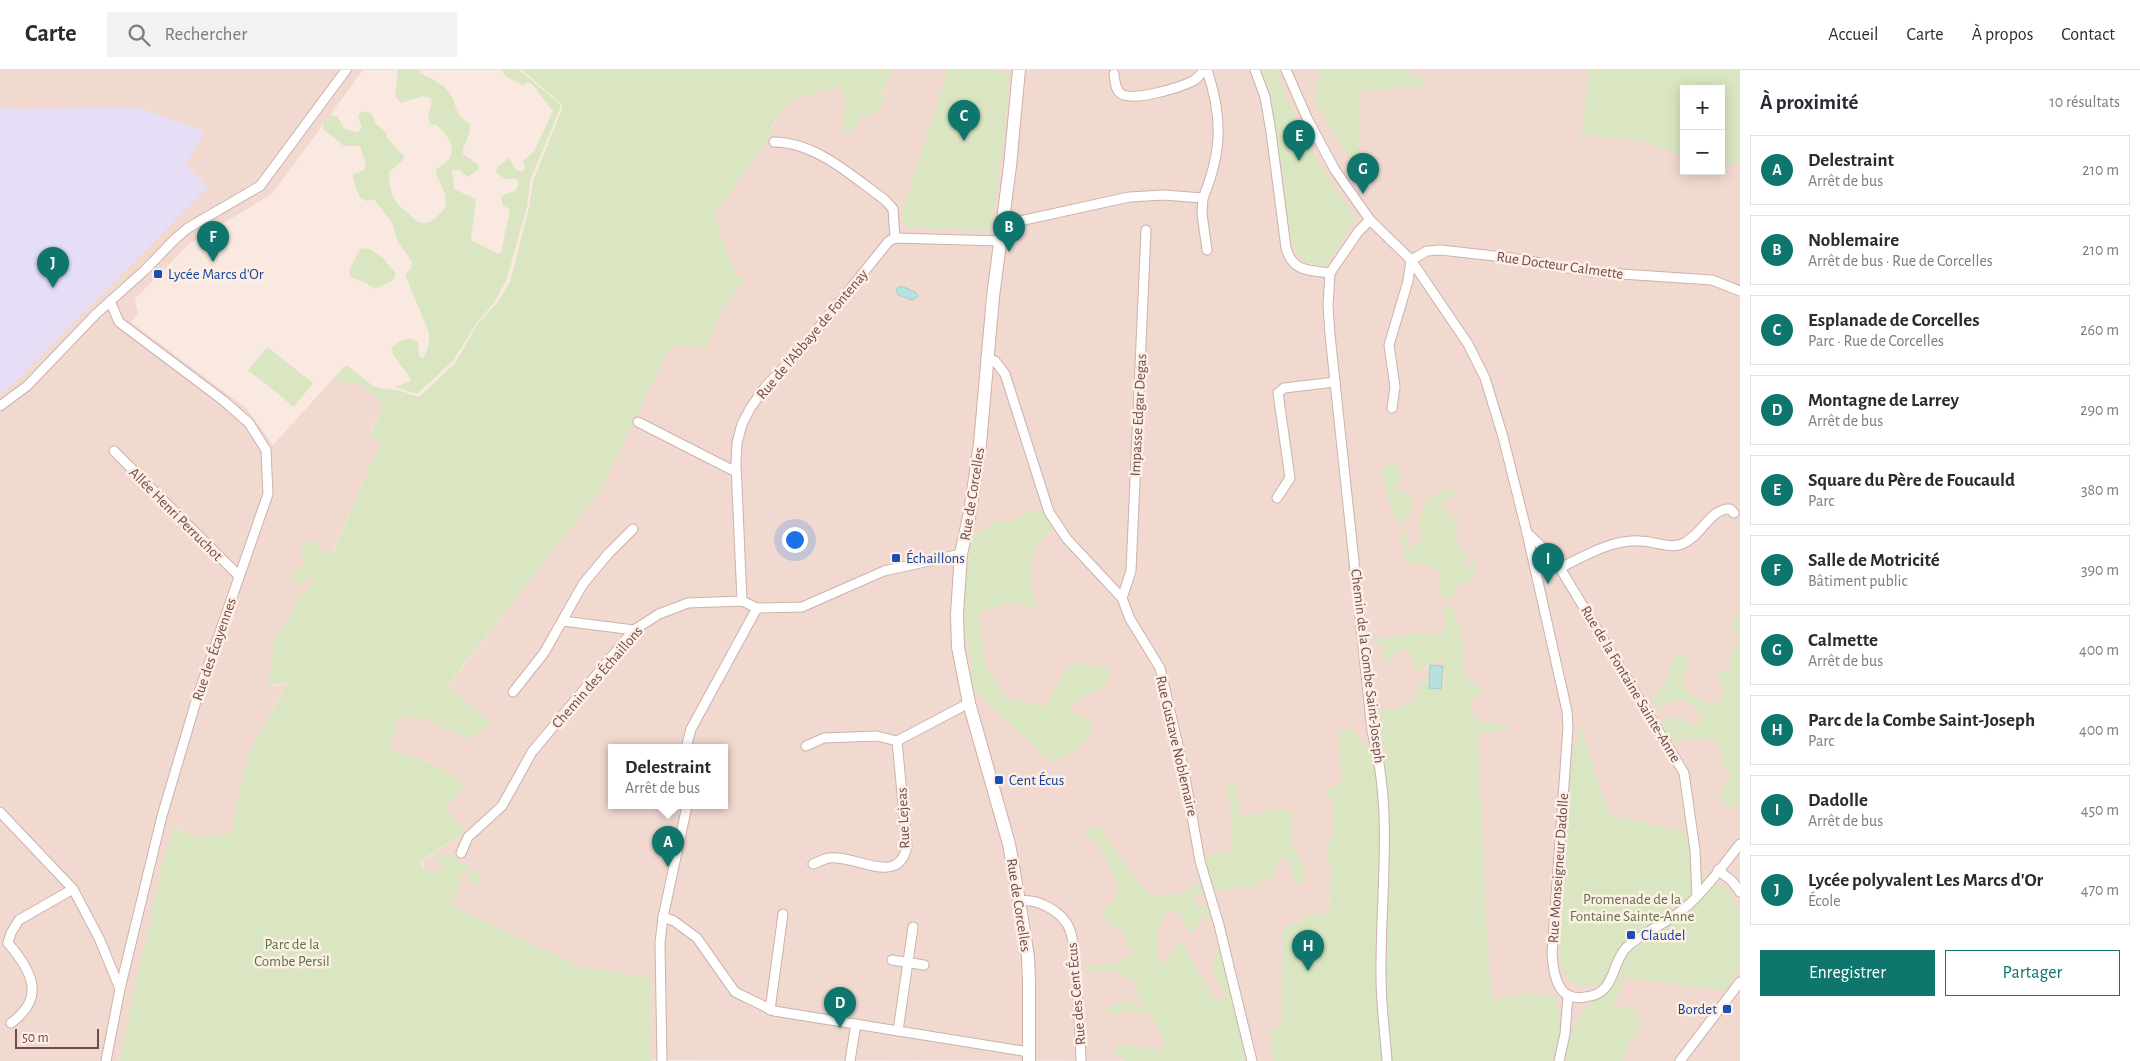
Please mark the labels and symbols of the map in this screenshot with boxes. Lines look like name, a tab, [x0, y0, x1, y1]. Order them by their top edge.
pin: C	[948, 100, 980, 141]
pin: E	[1283, 120, 1315, 161]
pin: G	[1347, 153, 1379, 194]
pin: B	[993, 211, 1025, 252]
pin: F	[197, 221, 229, 262]
pin: J	[37, 247, 69, 288]
street label: Rue Docteur Calmette	[1496, 249, 1624, 282]
street label: Rue de l'Abbaye de Fontenay	[754, 266, 871, 402]
place label: Lycée Marcs d'Or	[168, 267, 264, 282]
marker: Lycée Marcs d'Or	[152, 268, 164, 280]
street label: Impasse Edgar Degas	[1128, 353, 1149, 477]
street label: Rue de Corcelles	[958, 446, 987, 542]
street label: Allée Henri Perruchot	[126, 465, 225, 564]
your location	[782, 527, 808, 553]
pin: I	[1532, 543, 1564, 584]
place label: Échaillons	[906, 549, 965, 566]
marker: Échaillons	[890, 552, 902, 564]
street label: Chemin de la Combe Saint-Joseph	[1348, 568, 1387, 764]
street label: Rue des Écayennes	[188, 595, 239, 703]
street label: Rue de la Fontaine Sainte-Anne	[1578, 603, 1683, 765]
street label: Chemin des Échaillons	[548, 622, 646, 731]
street label: Rue Gustave Noblemaire	[1153, 674, 1200, 818]
place label: Cent Écus	[1009, 771, 1064, 788]
marker: Cent Écus	[993, 774, 1005, 786]
street label: Rue Lejeas	[894, 787, 913, 849]
street label: Rue Monseigneur Dadolle	[1546, 792, 1571, 944]
pin: A	[652, 826, 684, 867]
street label: Rue de Corcelles	[1004, 857, 1033, 953]
park label: Promenade de la Fontaine Sainte-Anne	[1570, 892, 1694, 924]
place label: Claudel	[1641, 928, 1685, 943]
marker: Claudel	[1625, 929, 1637, 941]
pin: H	[1292, 930, 1324, 971]
park label: Parc de la Combe Persil	[254, 937, 330, 969]
street label: Rue des Cent Écus	[1063, 942, 1088, 1046]
pin: D	[824, 987, 856, 1028]
place label: Bordet	[1678, 1002, 1717, 1017]
marker: Bordet	[1721, 1003, 1733, 1015]
scale bar	[15, 1026, 99, 1049]

